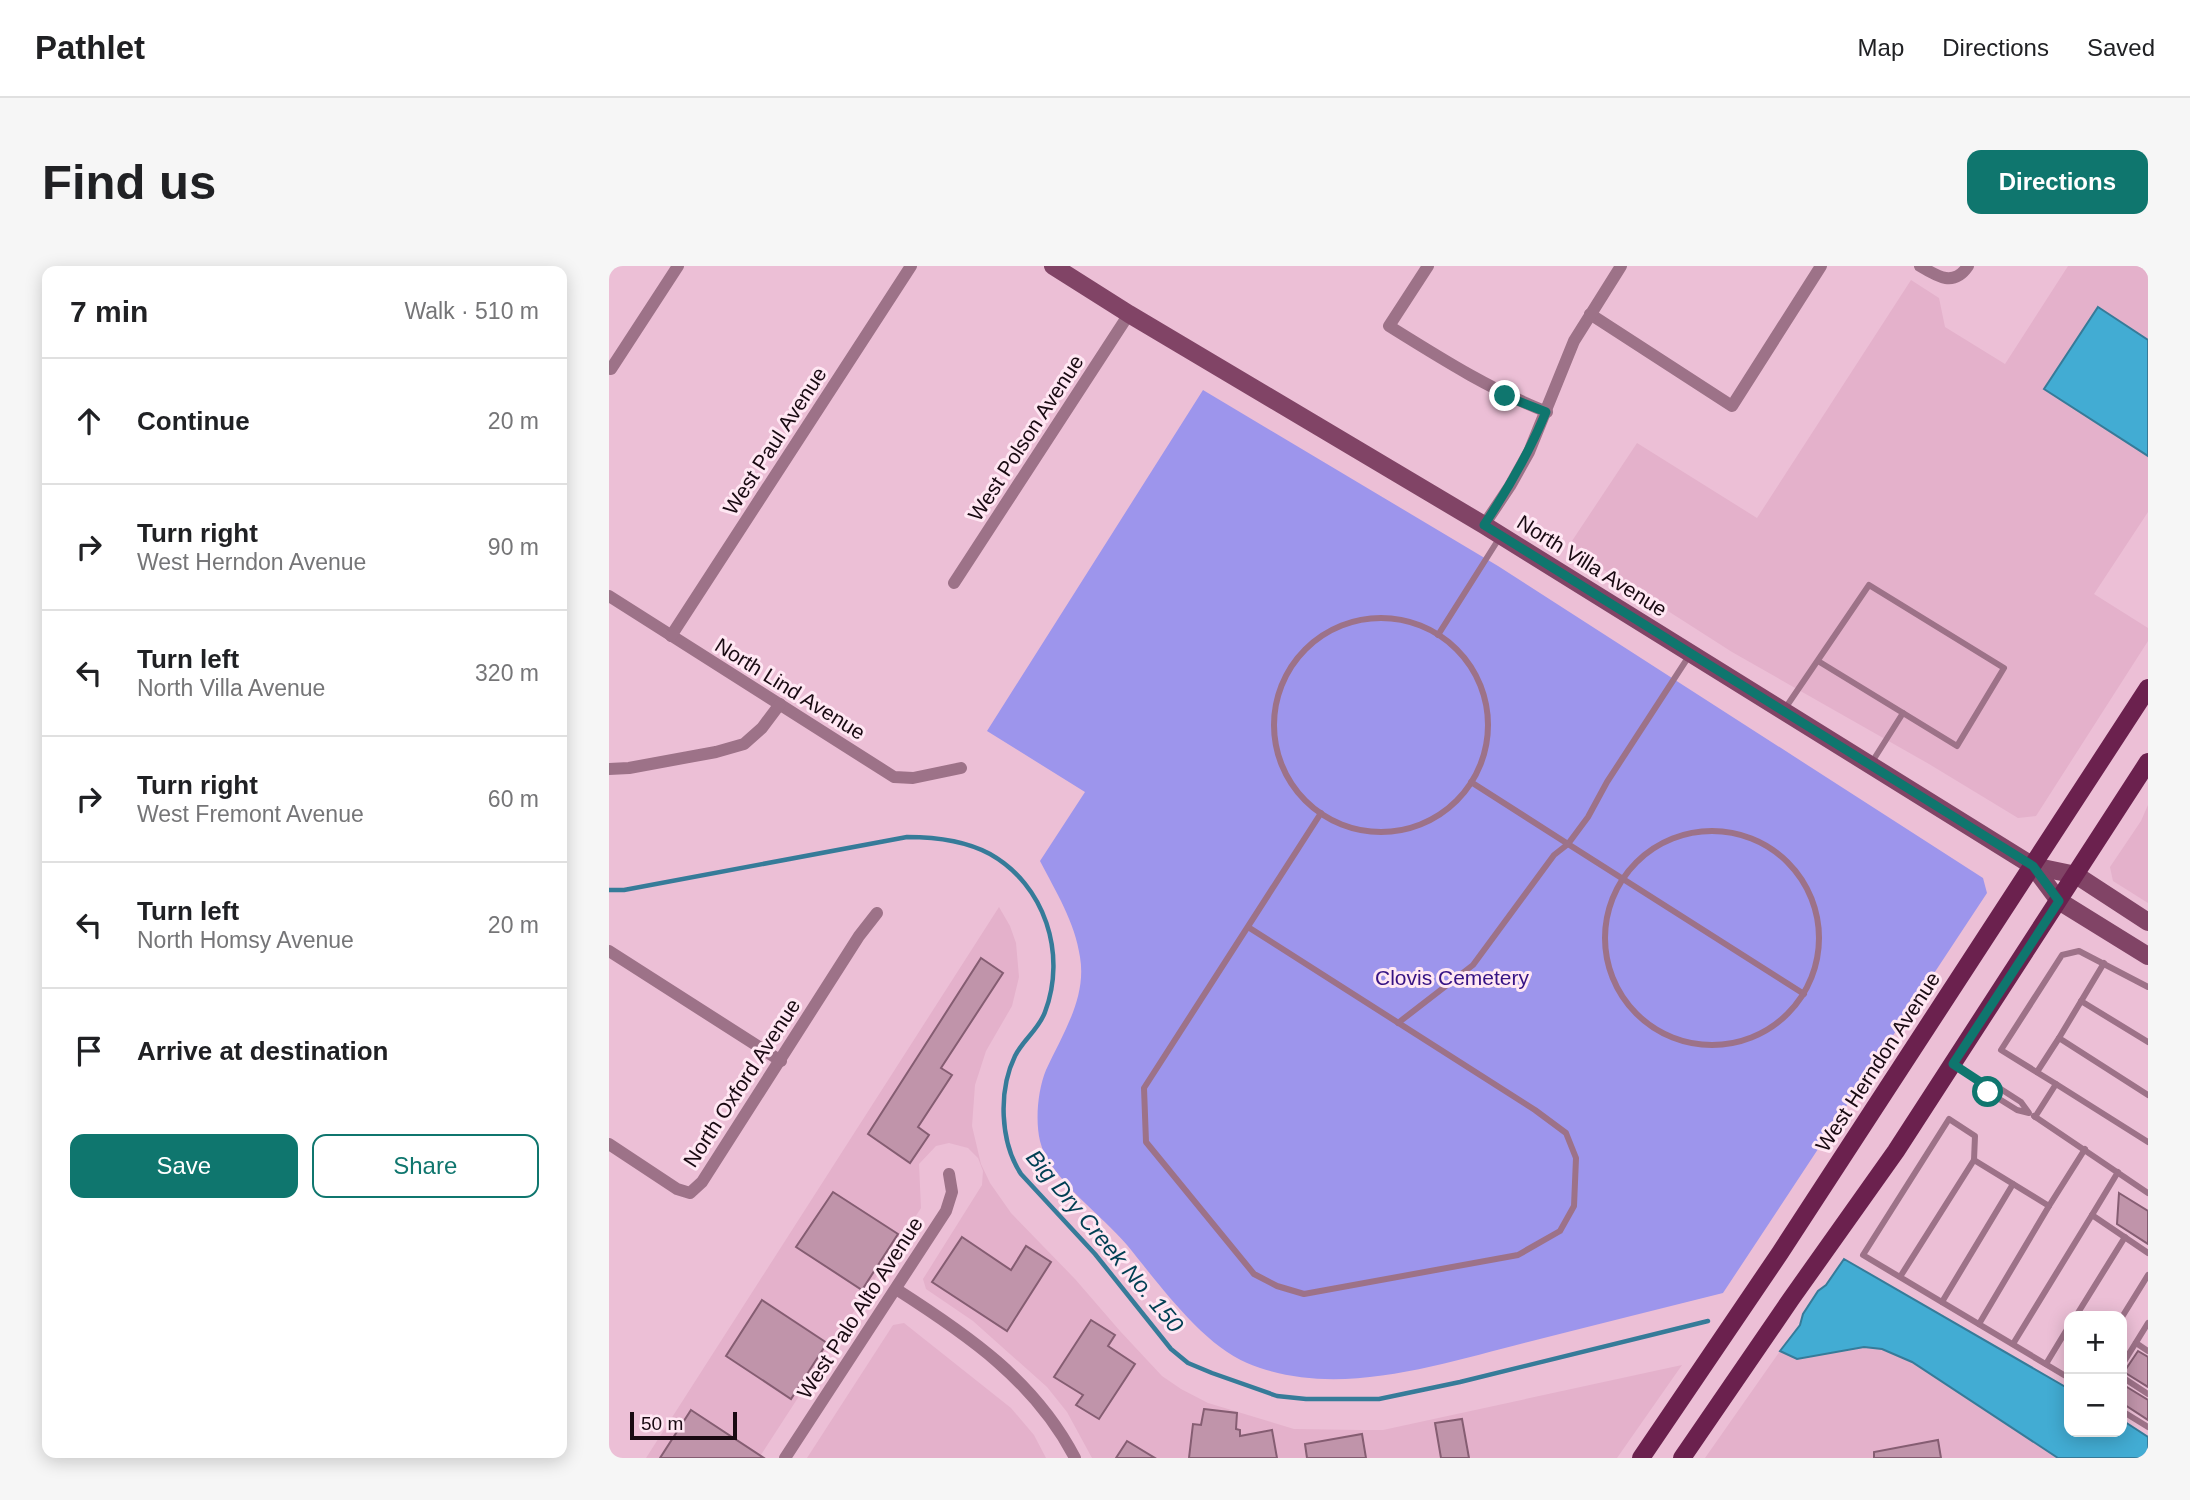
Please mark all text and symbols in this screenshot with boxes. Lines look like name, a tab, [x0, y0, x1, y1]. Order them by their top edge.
text: Pathlet	[35, 29, 145, 66]
text: Map	[1858, 34, 1904, 61]
text: Directions	[1942, 34, 2049, 61]
text: Saved	[2087, 34, 2155, 61]
button: Directions	[1967, 150, 2148, 214]
text: Find us	[42, 155, 216, 209]
text: 7 min	[70, 295, 148, 328]
text: Walk · 510 m	[404, 298, 539, 324]
street label: West Polson Avenue	[963, 351, 1088, 525]
street label: West Paul Avenue	[718, 363, 831, 519]
route end	[1489, 380, 1520, 411]
icon: ahead	[70, 402, 108, 440]
text: Continue	[137, 406, 250, 436]
text: 20 m	[488, 408, 539, 434]
street label: North Villa Avenue	[1513, 510, 1671, 621]
text: Turn right	[137, 518, 258, 548]
icon: right	[70, 528, 108, 566]
text: 90 m	[488, 534, 539, 560]
text: West Herndon Avenue	[137, 549, 366, 575]
street label: North Lind Avenue	[711, 633, 869, 744]
text: Turn left	[137, 644, 239, 674]
icon: left	[70, 654, 108, 692]
text: 320 m	[475, 660, 539, 686]
text: North Villa Avenue	[137, 675, 325, 701]
text: Turn right	[137, 770, 258, 800]
icon: right	[70, 780, 108, 818]
text: 60 m	[488, 786, 539, 812]
text: West Fremont Avenue	[137, 801, 364, 827]
text: Turn left	[137, 896, 239, 926]
icon: left	[70, 906, 108, 944]
text: 20 m	[488, 912, 539, 938]
text: North Homsy Avenue	[137, 927, 354, 953]
park label: Clovis Cemetery	[1375, 966, 1530, 989]
street label: West Herndon Avenue	[1811, 968, 1944, 1156]
street label: North Oxford Avenue	[679, 994, 805, 1171]
icon: arrive	[70, 1032, 108, 1070]
text: Arrive at destination	[137, 1036, 388, 1066]
route start	[1972, 1076, 2003, 1107]
button: Save	[70, 1134, 298, 1198]
button: Share	[312, 1134, 539, 1198]
water label: Big Dry Creek No. 150	[1021, 1145, 1189, 1338]
street label: West Palo Alto Avenue	[792, 1213, 927, 1403]
map controls	[2064, 1311, 2127, 1437]
button: +	[2064, 1311, 2127, 1374]
button: −	[2064, 1374, 2127, 1437]
scale bar	[630, 1409, 737, 1441]
text: 50 m	[641, 1413, 683, 1434]

